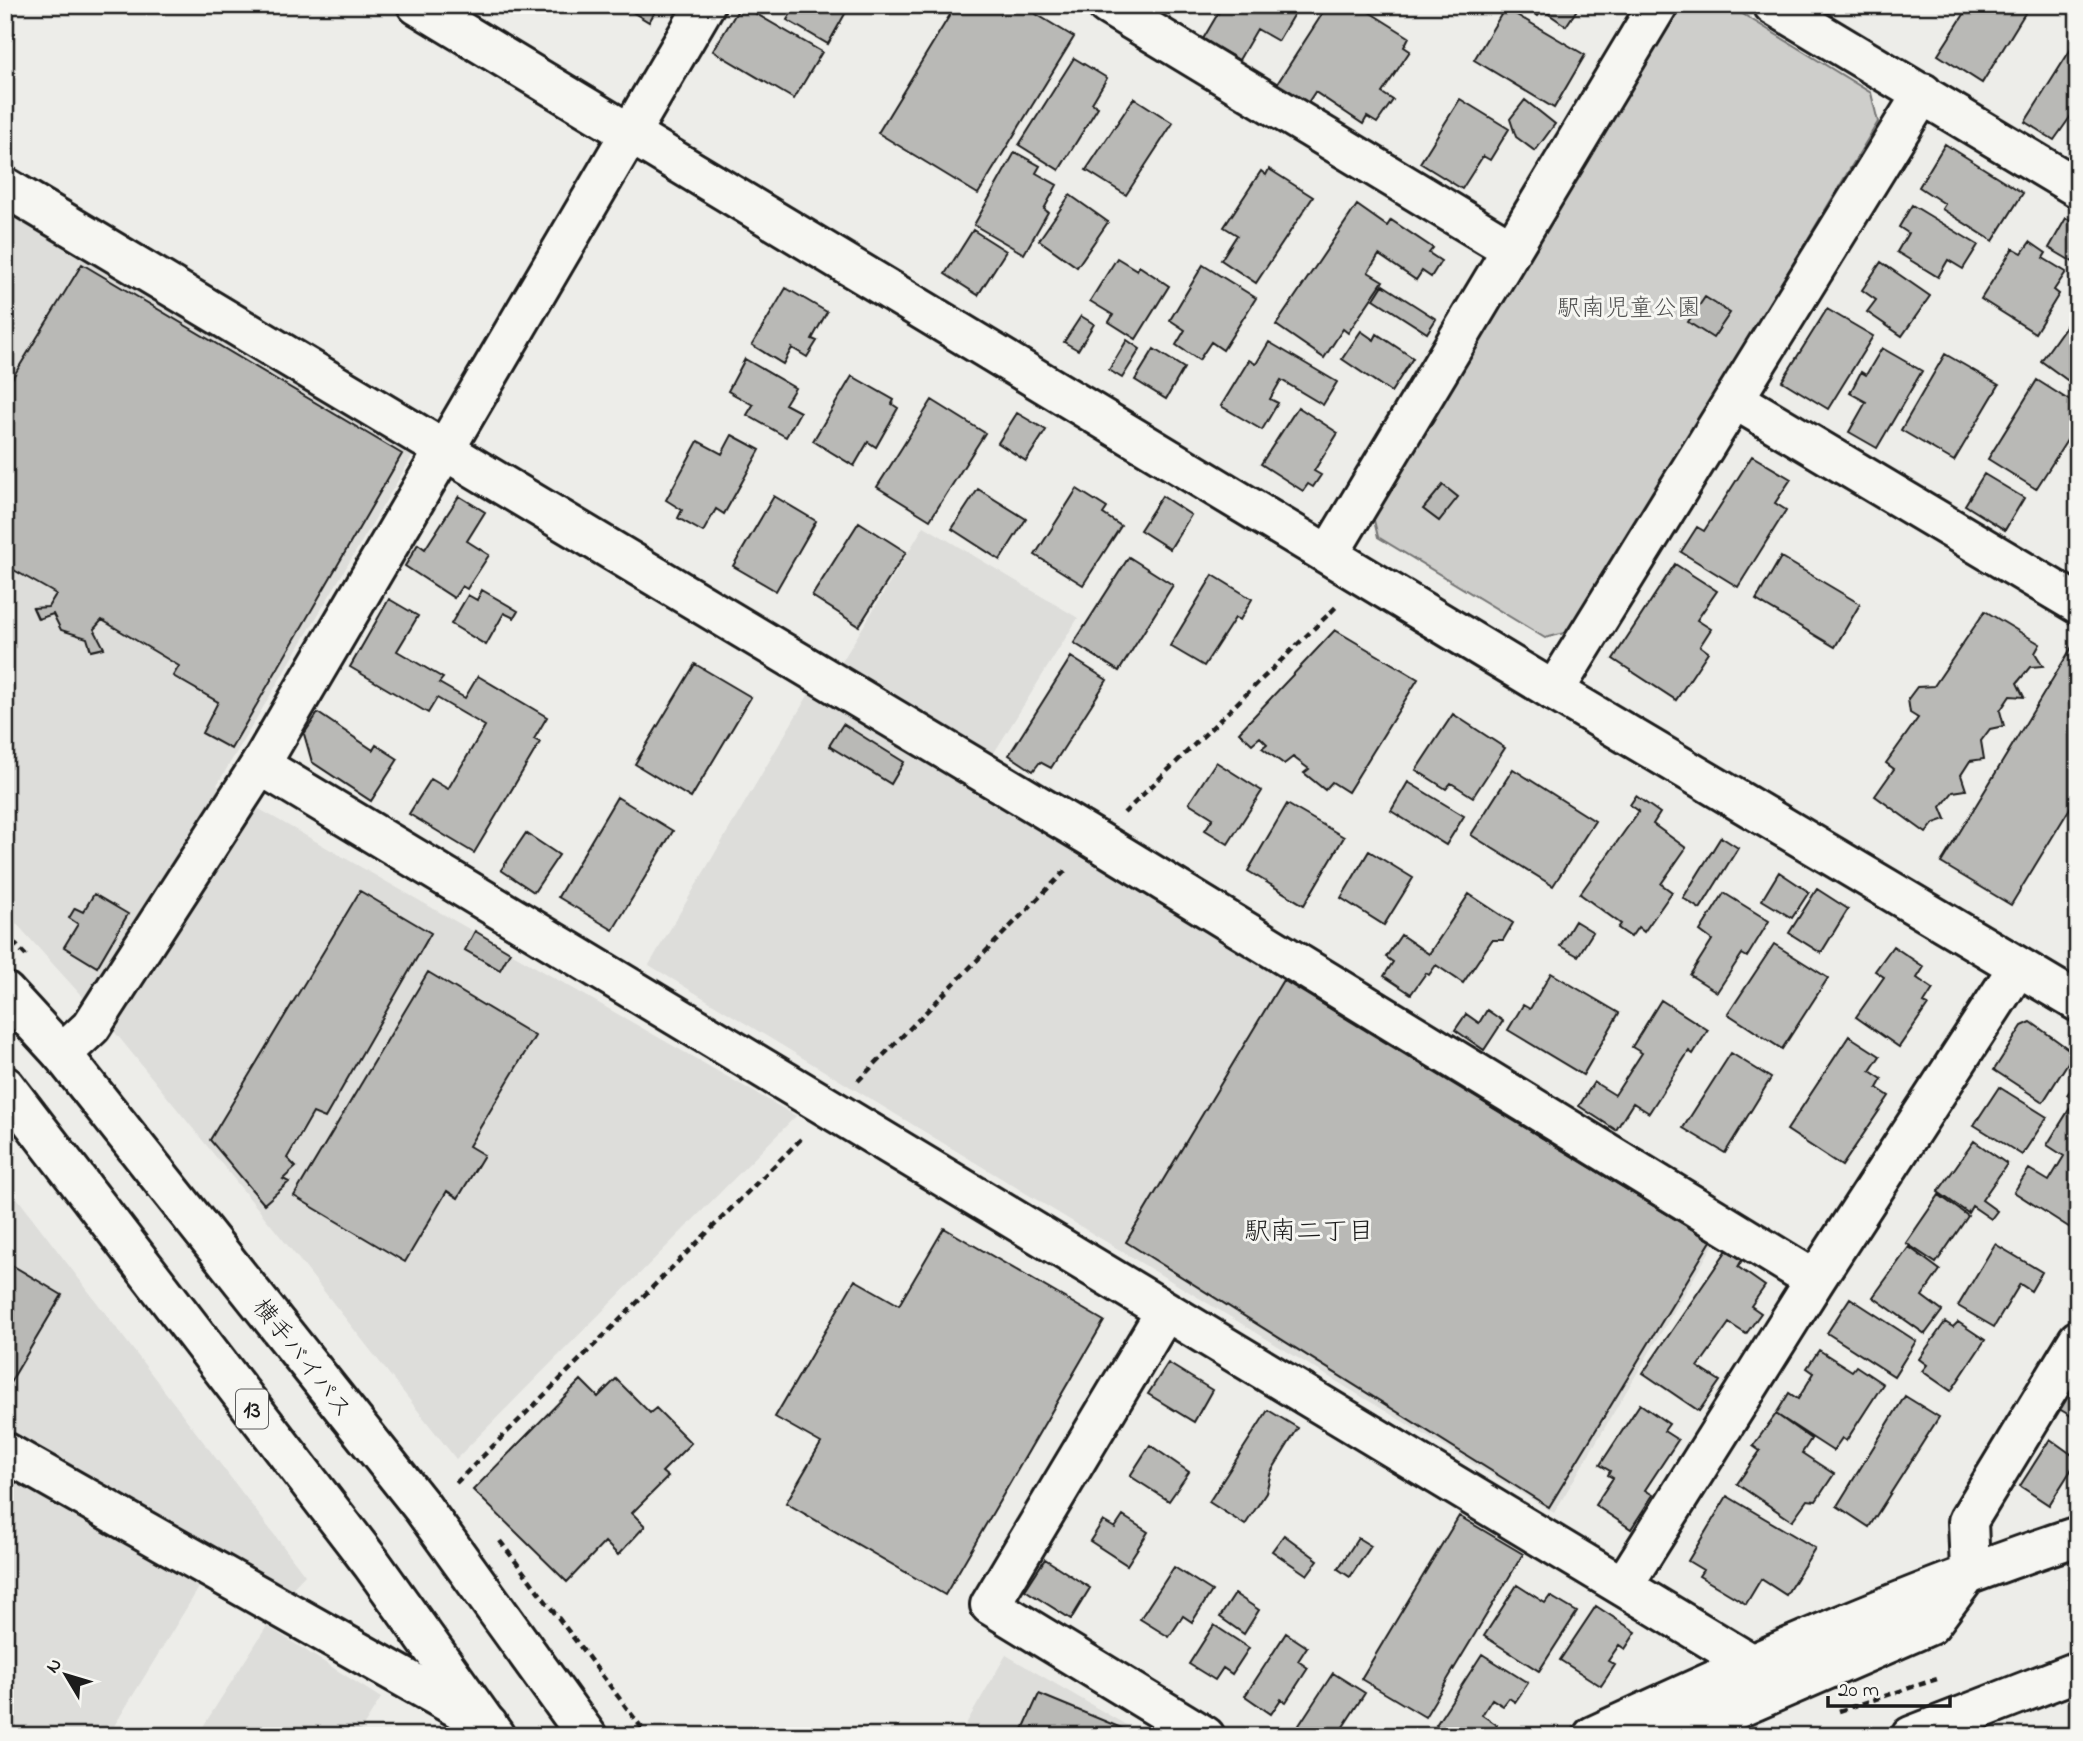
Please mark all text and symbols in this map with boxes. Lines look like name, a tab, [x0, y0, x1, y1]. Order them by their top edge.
park label: 駅南児童公園	[1557, 292, 1701, 327]
district label: 駅南二丁目	[1244, 1214, 1374, 1252]
street label: 横手バイパス	[243, 1292, 359, 1427]
road number: 13	[236, 1390, 268, 1428]
north arrow	[32, 1640, 102, 1710]
text: N	[40, 1653, 69, 1679]
scale bar	[1828, 1664, 1950, 1708]
text: 20 m	[1838, 1676, 1879, 1706]

